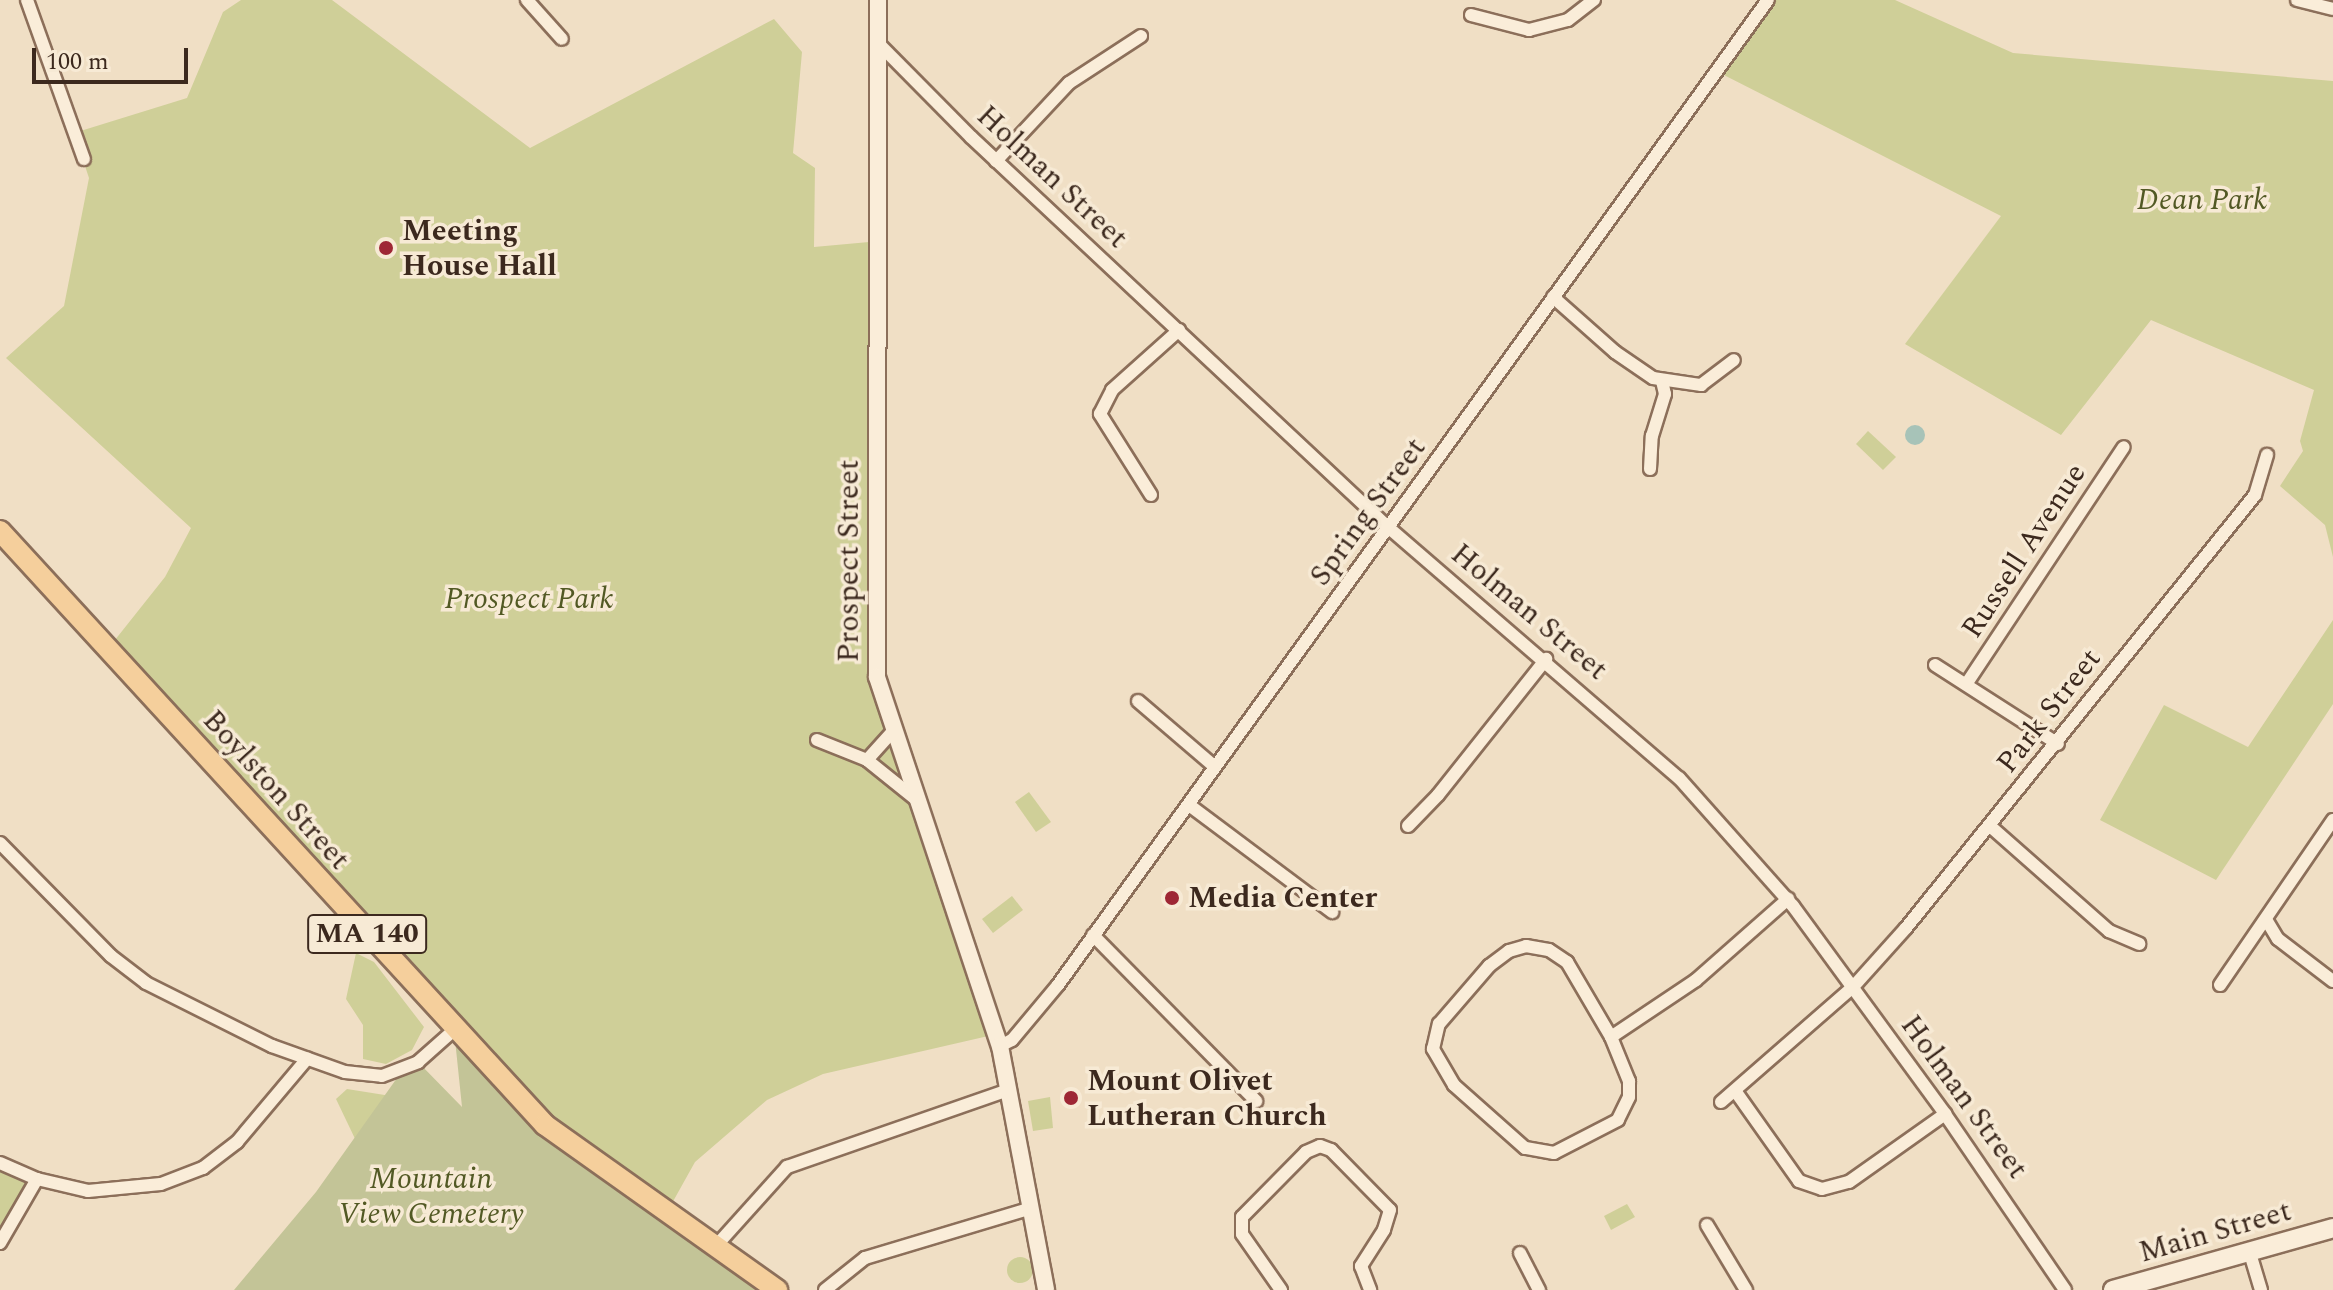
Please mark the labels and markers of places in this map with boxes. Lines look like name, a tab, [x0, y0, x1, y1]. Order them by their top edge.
place label: Meeting House Hall	[402, 213, 557, 284]
marker: Meeting House Hall	[377, 239, 395, 257]
place label: Media Center	[1188, 880, 1377, 916]
marker: Media Center	[1163, 889, 1181, 907]
place label: Mount Olivet Lutheran Church	[1087, 1063, 1327, 1134]
marker: Mount Olivet Lutheran Church	[1062, 1089, 1080, 1107]

